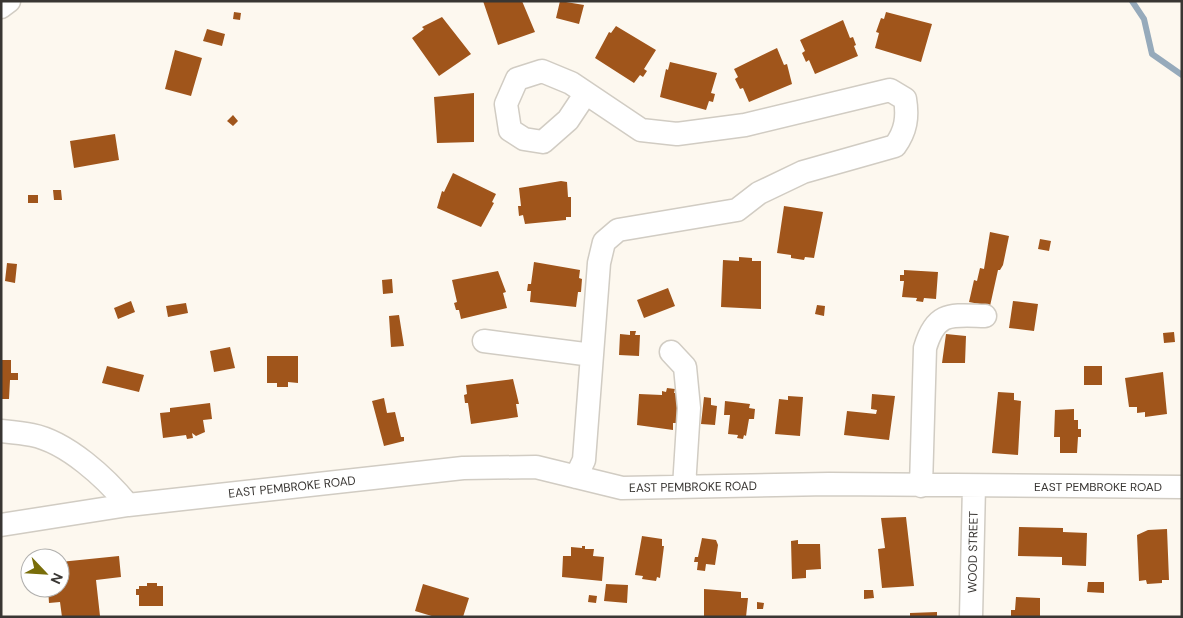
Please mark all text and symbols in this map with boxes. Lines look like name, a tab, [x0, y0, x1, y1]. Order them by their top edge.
street label: EAST PEMBROKE ROAD	[228, 472, 356, 502]
street label: EAST PEMBROKE ROAD	[629, 478, 757, 496]
street label: EAST PEMBROKE ROAD	[1034, 479, 1162, 495]
street label: WOOD STREET	[964, 510, 982, 593]
north arrow	[20, 548, 70, 598]
text: N	[46, 570, 67, 587]

